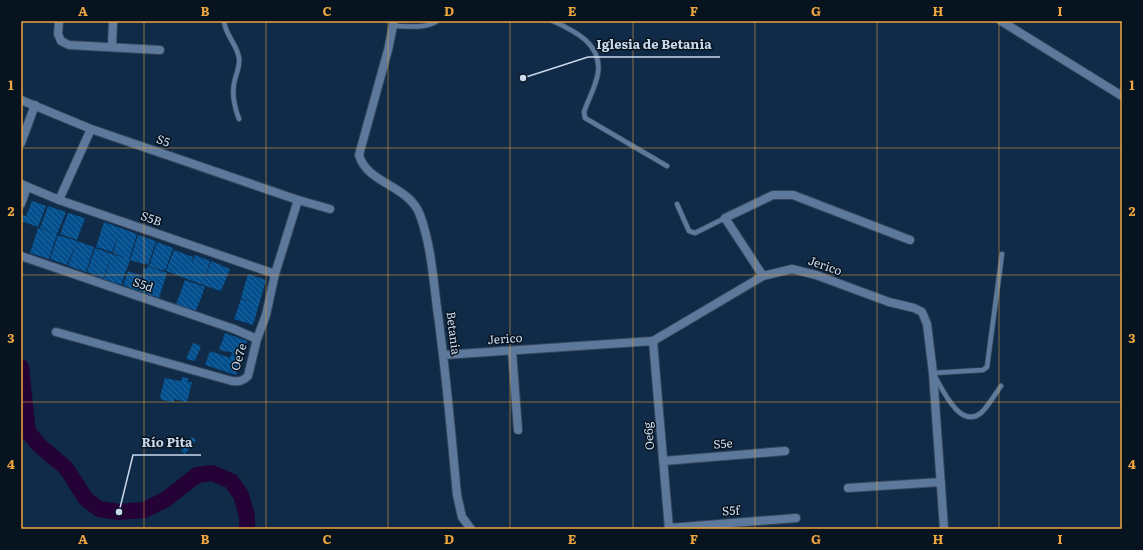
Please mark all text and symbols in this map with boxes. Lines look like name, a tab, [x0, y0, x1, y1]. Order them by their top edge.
text: A	[78, 1, 88, 20]
text: B	[201, 1, 210, 20]
text: C	[322, 1, 332, 20]
text: D	[444, 1, 454, 20]
text: E	[568, 1, 577, 20]
text: F	[690, 1, 698, 20]
text: G	[811, 1, 821, 20]
text: H	[933, 1, 944, 20]
text: I	[1057, 1, 1063, 20]
callout: Iglesia de Betania	[588, 32, 720, 57]
text: Iglesia de Betania	[596, 34, 712, 53]
text: 1	[8, 75, 14, 94]
text: 1	[1129, 75, 1135, 94]
street label: S5	[154, 129, 173, 151]
text: 2	[8, 201, 15, 220]
text: 2	[1129, 201, 1136, 220]
street label: S5B	[138, 206, 164, 230]
street label: Jerico	[806, 251, 845, 279]
street label: S5d	[131, 272, 157, 296]
street label: Betania	[442, 310, 466, 356]
text: 3	[7, 328, 15, 347]
street label: Jerico	[487, 328, 523, 348]
text: 3	[1128, 328, 1136, 347]
street label: Oe7e	[225, 341, 251, 373]
street label: Oe6g	[638, 421, 658, 451]
callout: Río Pita	[133, 430, 201, 455]
text: Río Pita	[141, 432, 193, 451]
street label: S5e	[712, 433, 733, 453]
text: 4	[7, 454, 15, 473]
text: 4	[1128, 454, 1136, 473]
street label: S5f	[721, 500, 742, 520]
text: A	[78, 529, 88, 548]
text: B	[201, 529, 210, 548]
text: C	[322, 529, 332, 548]
text: D	[444, 529, 454, 548]
text: E	[568, 529, 577, 548]
text: F	[690, 529, 698, 548]
text: G	[811, 529, 821, 548]
text: H	[933, 529, 944, 548]
text: I	[1057, 529, 1063, 548]

